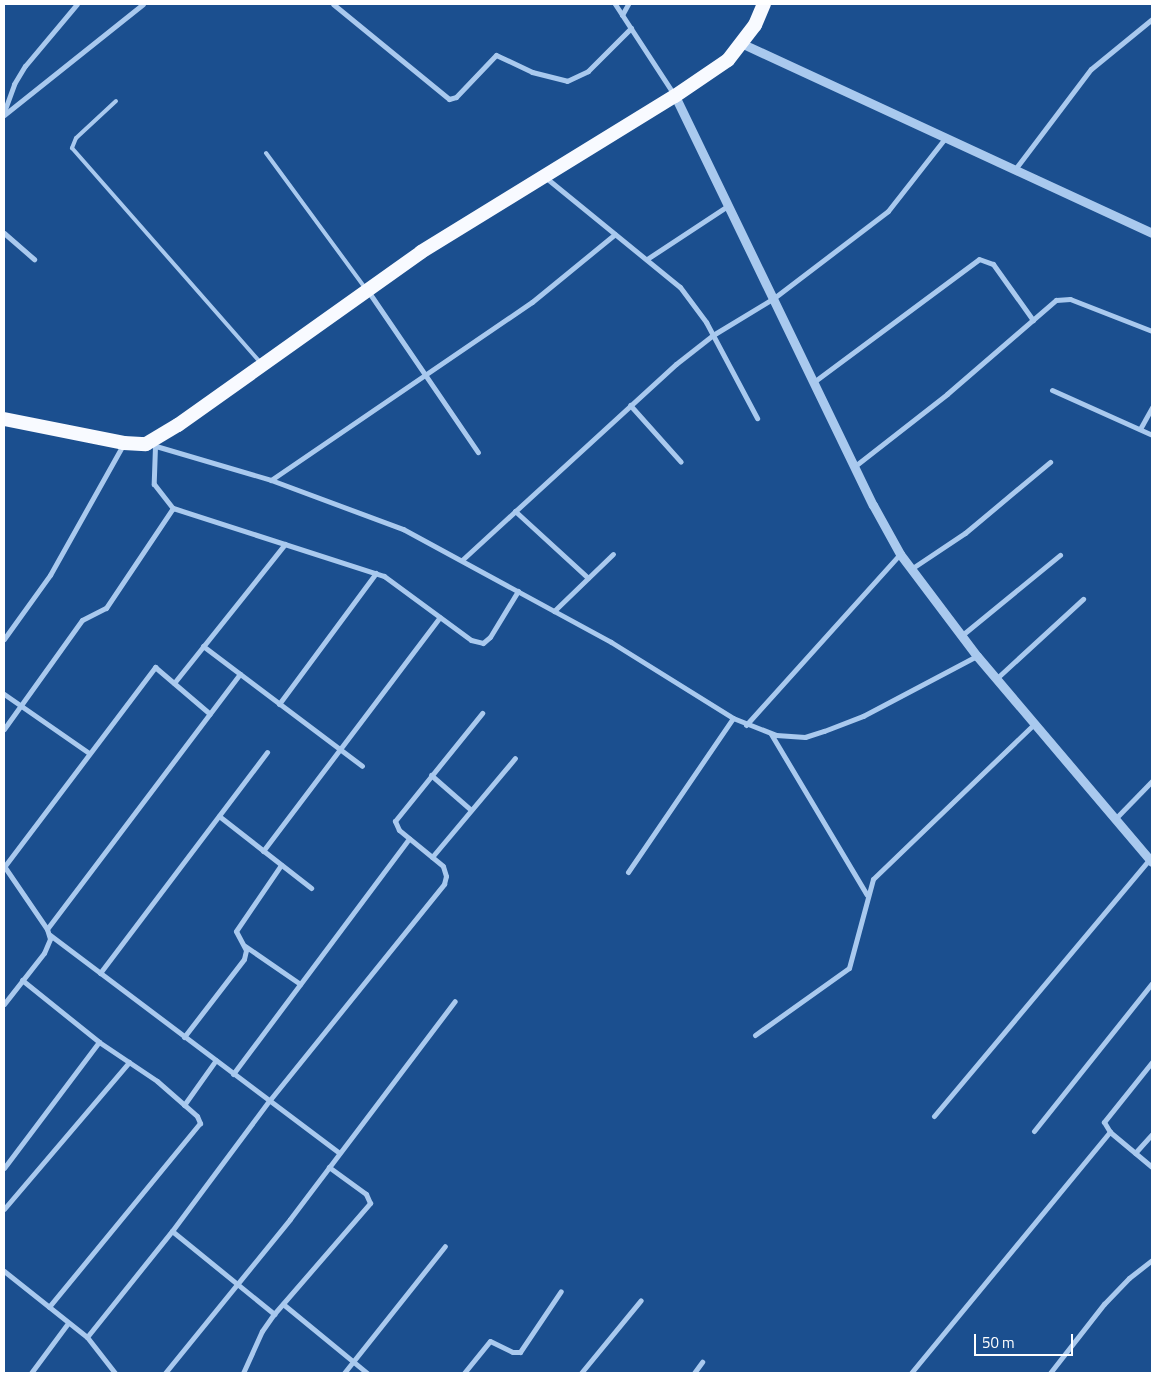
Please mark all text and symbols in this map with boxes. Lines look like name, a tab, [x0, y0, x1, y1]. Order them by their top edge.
scale bar	[976, 1324, 1075, 1356]
text: 50 m	[982, 1331, 1015, 1354]

